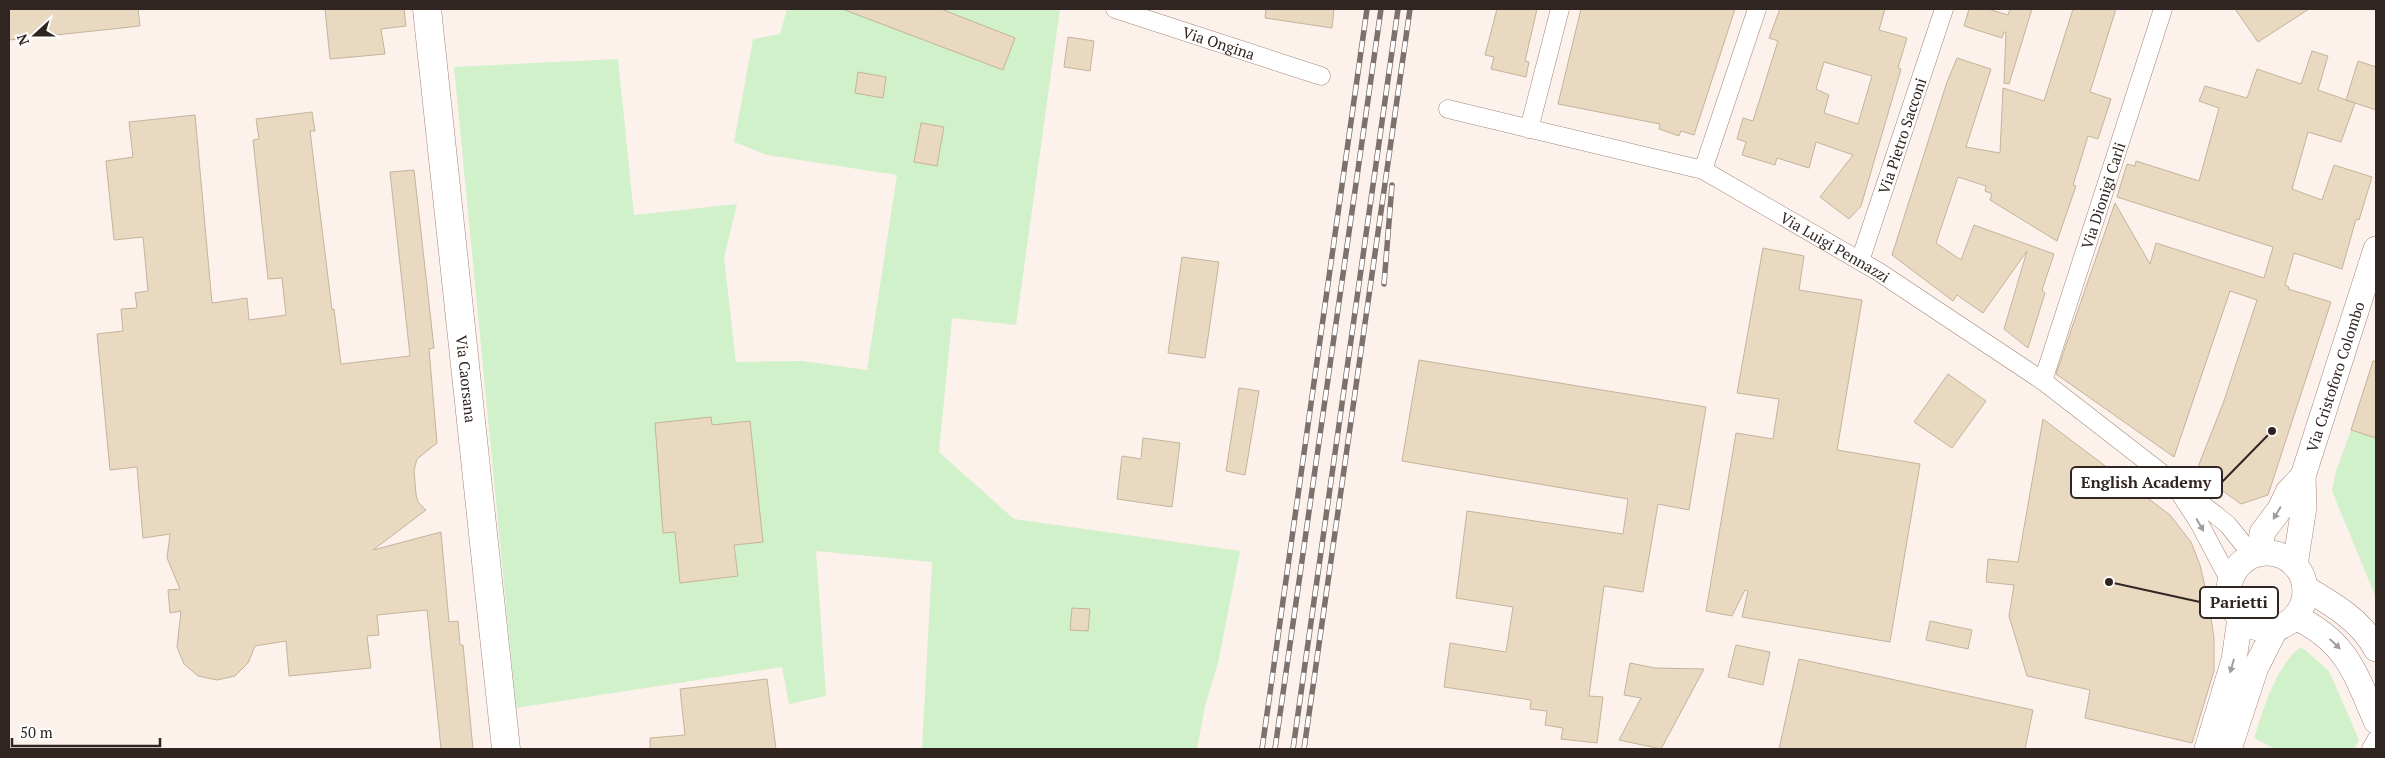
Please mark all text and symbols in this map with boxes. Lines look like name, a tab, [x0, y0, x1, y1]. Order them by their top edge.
north arrow	[10, 10, 60, 60]
street label: Via Ongina	[1180, 22, 1258, 64]
text: N	[11, 31, 33, 48]
street label: Via Pietro Sacconi	[1873, 75, 1930, 196]
street label: Via Dionigi Carli	[2076, 140, 2129, 251]
street label: Via Luigi Pennazzi	[1777, 207, 1894, 287]
street label: Via Cristoforo Colombo	[2301, 299, 2368, 455]
street label: Via Caorsana	[452, 334, 481, 424]
callout: English Academy	[2071, 467, 2222, 498]
text: English Academy	[2081, 471, 2212, 493]
one-way arrow	[2273, 506, 2282, 520]
one-way arrow	[2196, 519, 2205, 532]
callout: Parietti	[2200, 587, 2278, 618]
text: Parietti	[2210, 591, 2268, 613]
one-way arrow	[2328, 638, 2340, 650]
one-way arrow	[2228, 658, 2236, 673]
scale bar	[12, 716, 160, 748]
text: 50 m	[20, 722, 53, 742]

